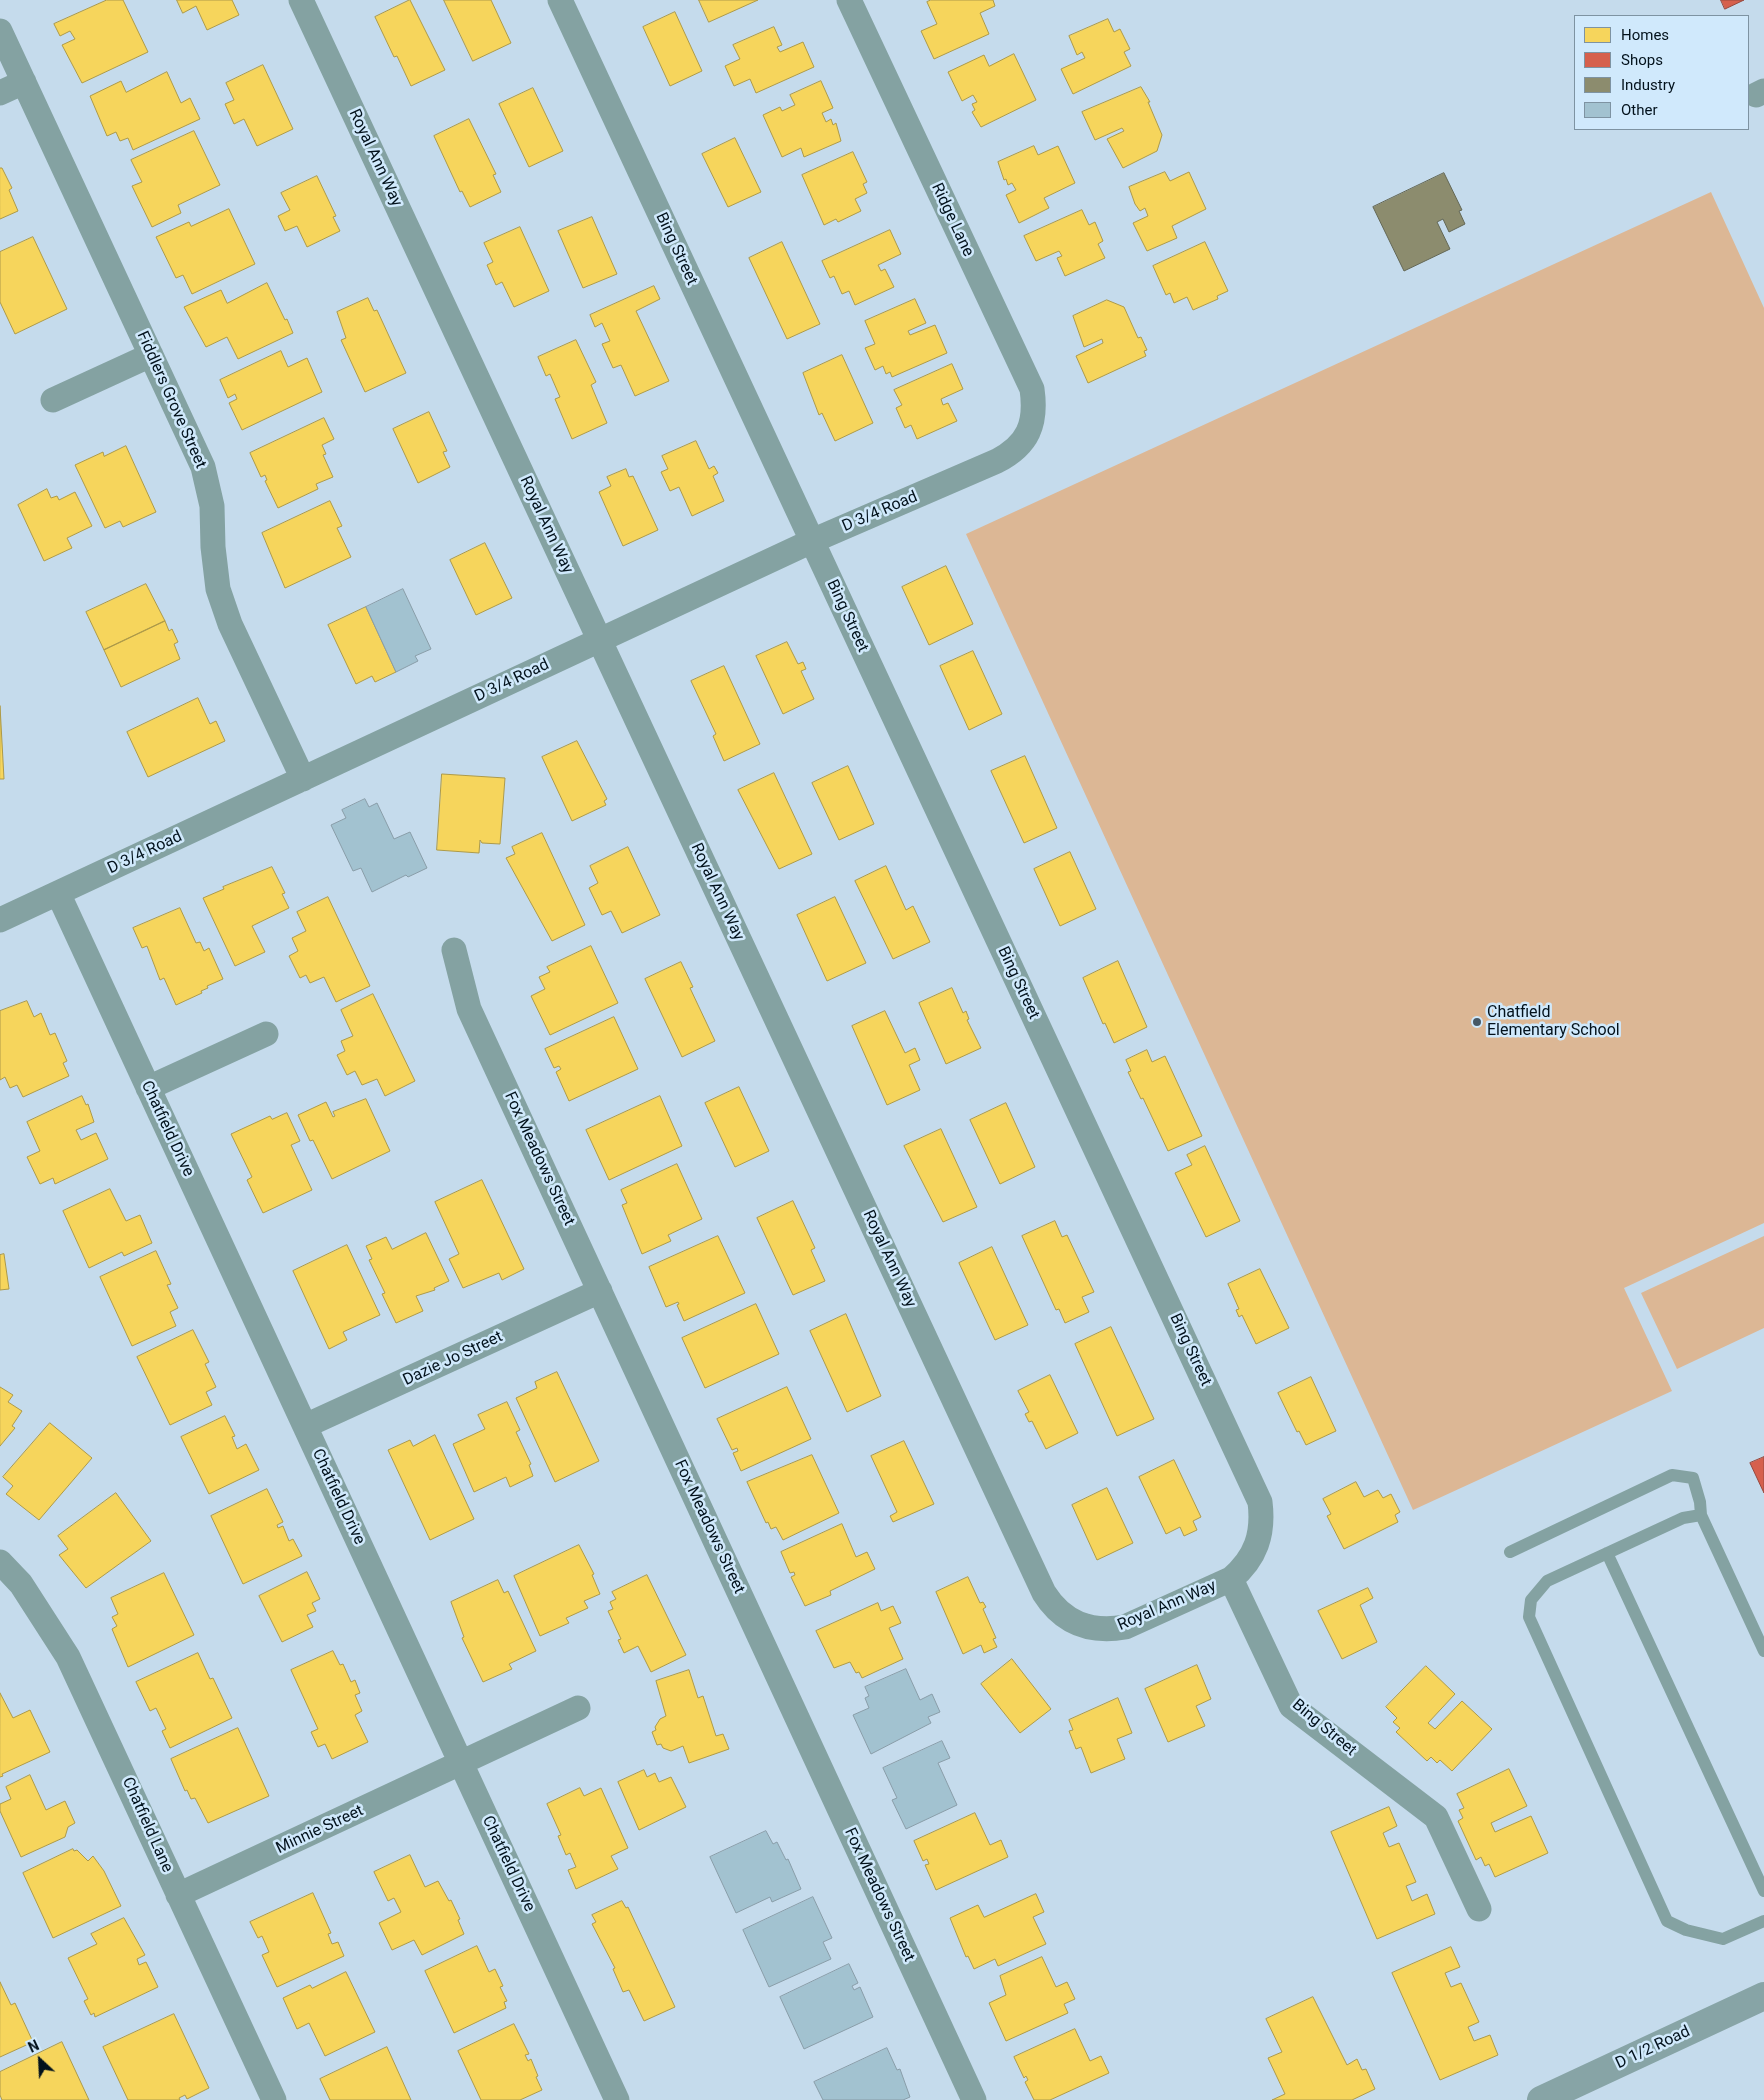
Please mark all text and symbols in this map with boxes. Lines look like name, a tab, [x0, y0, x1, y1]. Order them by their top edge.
legend	[1574, 15, 1749, 130]
text: Homes	[1621, 26, 1669, 44]
text: Shops	[1621, 51, 1663, 69]
text: Industry	[1621, 76, 1675, 94]
text: Other	[1621, 101, 1658, 119]
street label: Royal Ann Way	[344, 106, 406, 210]
street label: Ridge Lane	[927, 180, 977, 260]
street label: Bing Street	[651, 210, 701, 288]
street label: Fiddlers Grove Street	[132, 328, 210, 472]
street label: Royal Ann Way	[515, 473, 577, 577]
street label: D 3/4 Road	[840, 488, 920, 536]
street label: Bing Street	[822, 577, 872, 655]
street label: D 3/4 Road	[472, 655, 552, 707]
street label: D 3/4 Road	[105, 827, 185, 879]
street label: Royal Ann Way	[686, 840, 748, 944]
street label: Bing Street	[993, 944, 1043, 1022]
place label: Chatfield Elementary School	[1487, 1003, 1620, 1041]
marker: Chatfield Elementary School	[1471, 1016, 1483, 1028]
street label: Chatfield Drive	[136, 1078, 198, 1180]
street label: Fox Meadows Street	[500, 1089, 578, 1229]
street label: Royal Ann Way	[858, 1207, 920, 1311]
street label: Bing Street	[1165, 1311, 1215, 1389]
street label: Dazie Jo Street	[400, 1328, 506, 1390]
street label: Chatfield Drive	[307, 1446, 369, 1548]
street label: Fox Meadows Street	[670, 1457, 748, 1597]
street label: Royal Ann Way	[1115, 1577, 1219, 1635]
street label: Bing Street	[1288, 1696, 1360, 1760]
street label: Chatfield Lane	[117, 1774, 177, 1876]
street label: Minnie Street	[273, 1801, 367, 1859]
street label: Chatfield Drive	[477, 1813, 539, 1915]
street label: Fox Meadows Street	[840, 1825, 918, 1965]
street label: D 1/2 Road	[1613, 2022, 1693, 2074]
north arrow	[15, 2035, 65, 2085]
text: N	[26, 2037, 42, 2056]

